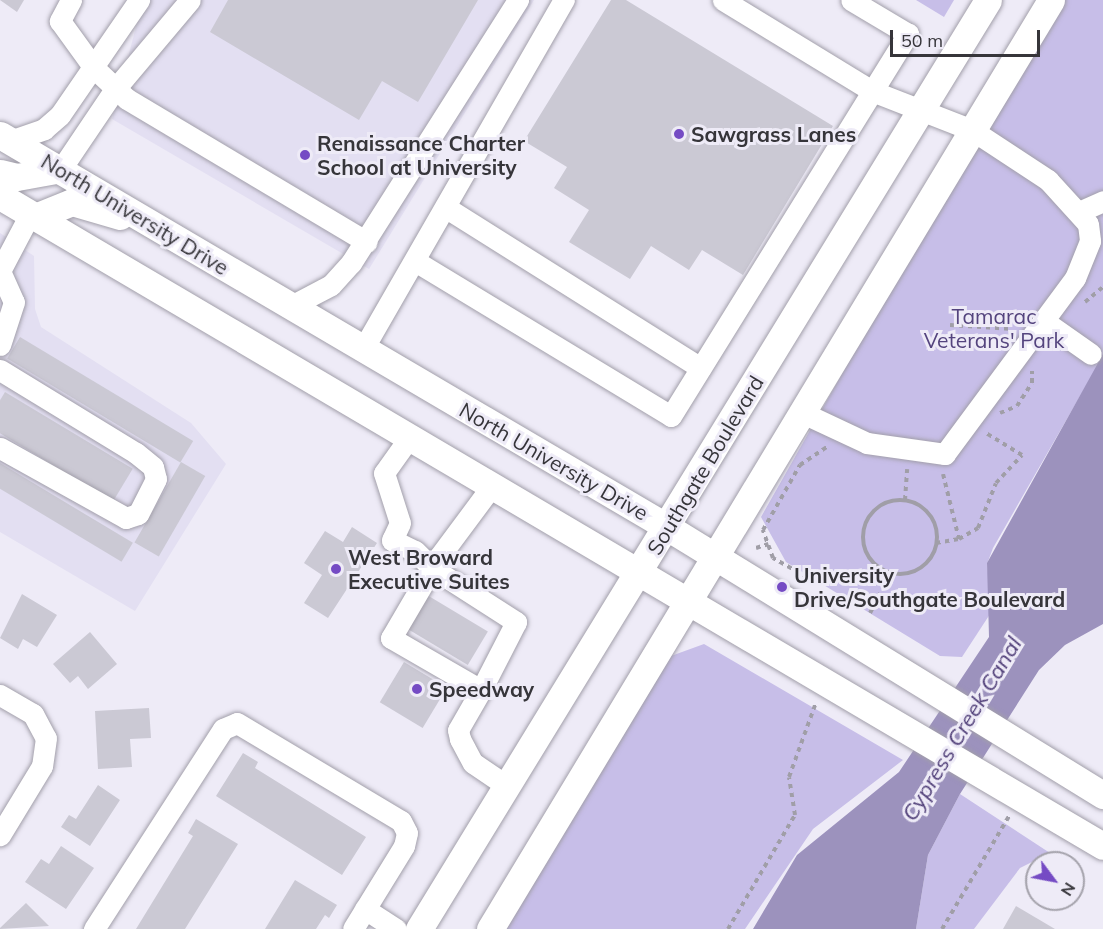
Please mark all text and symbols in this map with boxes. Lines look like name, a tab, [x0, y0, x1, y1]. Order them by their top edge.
scale bar	[893, 18, 1043, 56]
text: 50 m	[901, 29, 943, 52]
place label: Sawgrass Lanes	[691, 121, 856, 147]
marker: Sawgrass Lanes	[672, 127, 686, 141]
place label: Renaissance Charter School at University	[317, 130, 525, 180]
street label: North University Drive	[37, 148, 233, 280]
marker: Renaissance Charter School at University	[298, 148, 312, 162]
park label: Tamarac Veterans' Park	[924, 303, 1064, 353]
street label: Southgate Boulevard	[642, 371, 768, 559]
street label: North University Drive	[455, 397, 653, 525]
place label: West Broward Executive Suites	[348, 544, 510, 594]
marker: West Broward Executive Suites	[329, 562, 343, 576]
place label: University Drive/Southgate Boulevard	[794, 562, 1065, 612]
marker: University Drive/Southgate Boulevard	[775, 580, 789, 594]
water label: Cypress Creek Canal	[897, 632, 1027, 826]
place label: Speedway	[429, 676, 534, 702]
marker: Speedway	[410, 682, 424, 696]
north arrow	[1025, 851, 1085, 911]
text: N	[1057, 879, 1080, 900]

